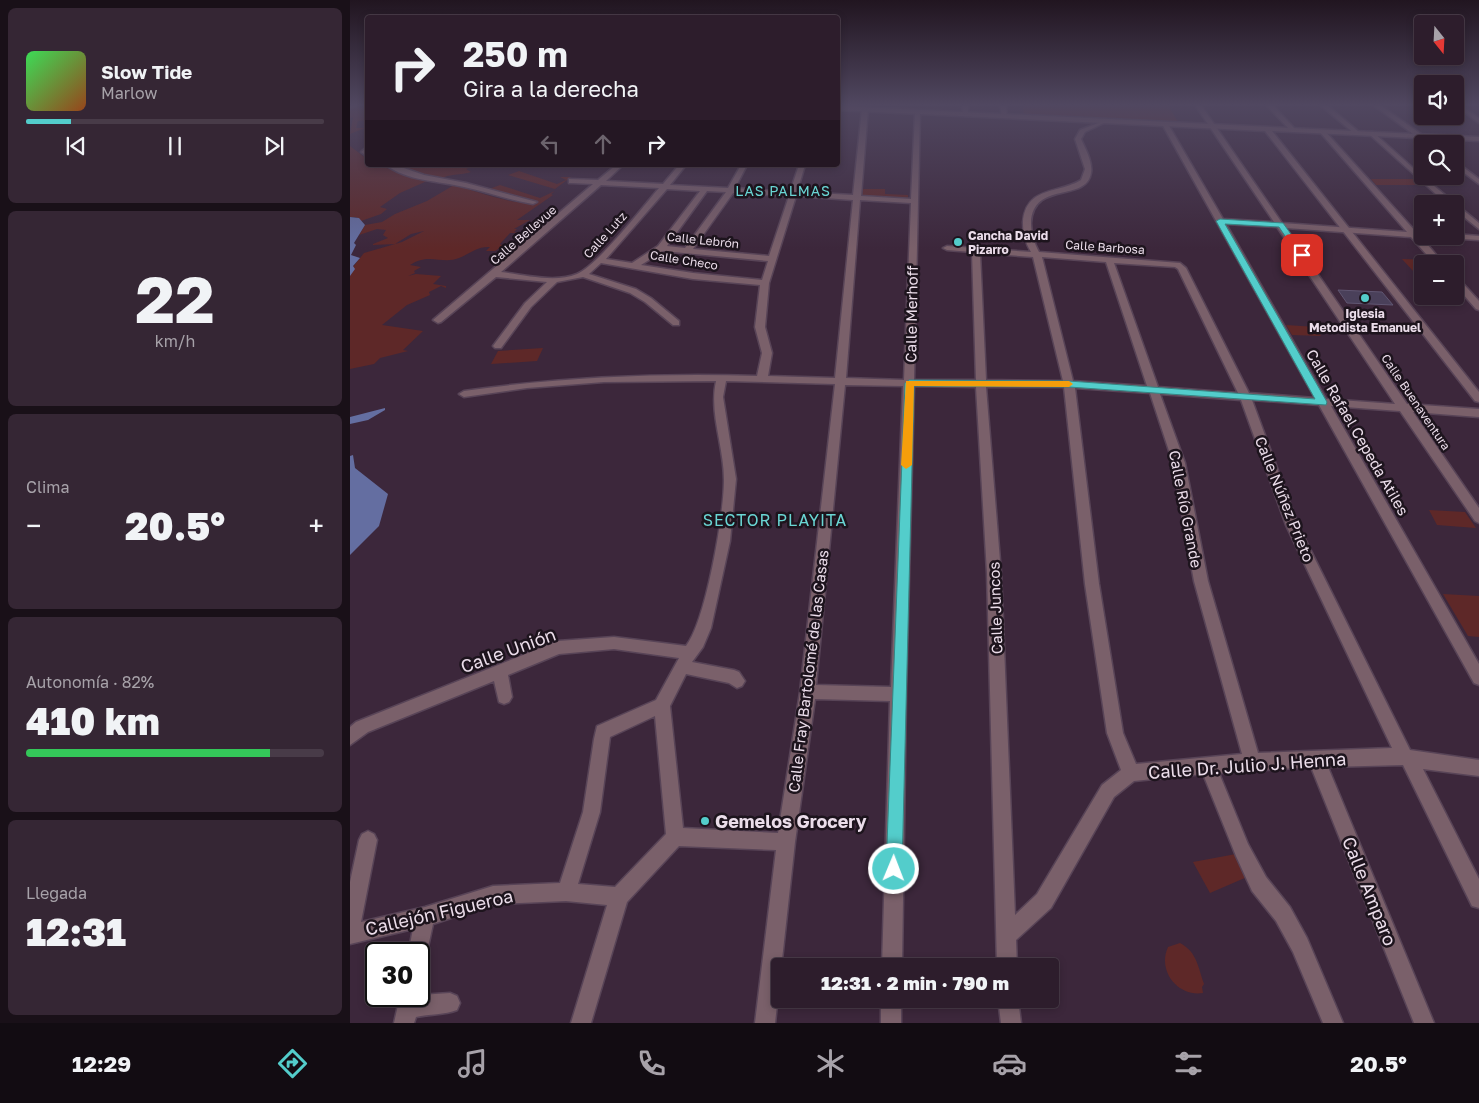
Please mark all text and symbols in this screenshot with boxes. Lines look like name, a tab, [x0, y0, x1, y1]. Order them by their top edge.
north arrow	[1414, 15, 1464, 65]
map controls	[1414, 15, 1464, 305]
text: 250 m	[463, 33, 568, 75]
icon: right	[380, 35, 445, 100]
text: Slow Tide	[101, 60, 192, 83]
text: Gira a la derecha	[463, 75, 639, 102]
button: sound	[1414, 75, 1464, 125]
text: Marlow	[101, 83, 157, 103]
icon: left	[536, 130, 564, 158]
icon: ahead	[589, 130, 617, 158]
icon: right	[642, 130, 670, 158]
icon: previous	[62, 132, 90, 160]
icon: pause	[161, 132, 189, 160]
icon: next	[260, 132, 288, 160]
button: search	[1414, 135, 1464, 185]
district label: LAS PALMAS	[735, 182, 831, 199]
button: +	[1414, 195, 1464, 245]
street label: Calle Bellevue	[487, 202, 559, 268]
street label: Calle Lutz	[580, 209, 630, 261]
place label: Cancha David Pizarro	[968, 228, 1048, 257]
street label: Calle Lebrón	[666, 229, 740, 251]
pin	[1281, 234, 1323, 276]
marker: Cancha David Pizarro	[952, 236, 964, 248]
street label: Calle Barbosa	[1065, 237, 1145, 257]
icon: arrive	[1288, 241, 1316, 269]
street label: Calle Checo	[649, 247, 719, 273]
button: −	[1414, 255, 1464, 305]
text: 22	[135, 259, 215, 337]
street label: Calle Merhoff	[901, 265, 921, 363]
marker: Iglesia Metodista Emanuel	[1359, 292, 1371, 304]
place label: Iglesia Metodista Emanuel	[1309, 306, 1421, 335]
text: km/h	[155, 331, 195, 351]
street label: Calle Rafael Cepeda Atiles	[1303, 346, 1413, 518]
street label: Calle Buenaventura	[1378, 351, 1454, 453]
street label: Calle Núñez Prieto	[1252, 434, 1318, 564]
street label: Calle Río Grande	[1166, 449, 1206, 570]
text: Clima	[26, 477, 70, 497]
text: 20.5°	[125, 503, 225, 548]
text: −	[26, 509, 41, 542]
text: +	[309, 509, 324, 542]
district label: SECTOR PLAYITA	[703, 510, 847, 530]
street label: Calle Fray Bartolomé de las Casas	[784, 549, 832, 793]
street label: Calle Juncos	[984, 562, 1006, 654]
street label: Calle Unión	[457, 623, 559, 677]
text: Autonomía · 82%	[26, 672, 154, 692]
text: 410 km	[26, 698, 160, 743]
street label: Calle Dr. Julio J. Henna	[1147, 747, 1347, 783]
place label: Gemelos Grocery	[715, 810, 867, 832]
marker: Gemelos Grocery	[699, 815, 711, 827]
street label: Calle Amparo	[1338, 833, 1402, 949]
position arrow	[867, 842, 919, 894]
text: Llegada	[26, 883, 87, 903]
street label: Callejón Figueroa	[363, 884, 515, 940]
text: 12:31	[26, 909, 126, 954]
speed limit sign: 30	[365, 942, 430, 1007]
text: 12:31 · 2 min · 790 m	[821, 971, 1009, 994]
icon: directions	[275, 1046, 310, 1081]
icon: music	[455, 1046, 490, 1081]
icon: phone	[634, 1046, 669, 1081]
icon: climate	[813, 1046, 848, 1081]
icon: car	[992, 1046, 1027, 1081]
icon: filters	[1171, 1046, 1206, 1081]
text: 12:29	[72, 1050, 131, 1077]
text: 20.5°	[1350, 1050, 1407, 1077]

